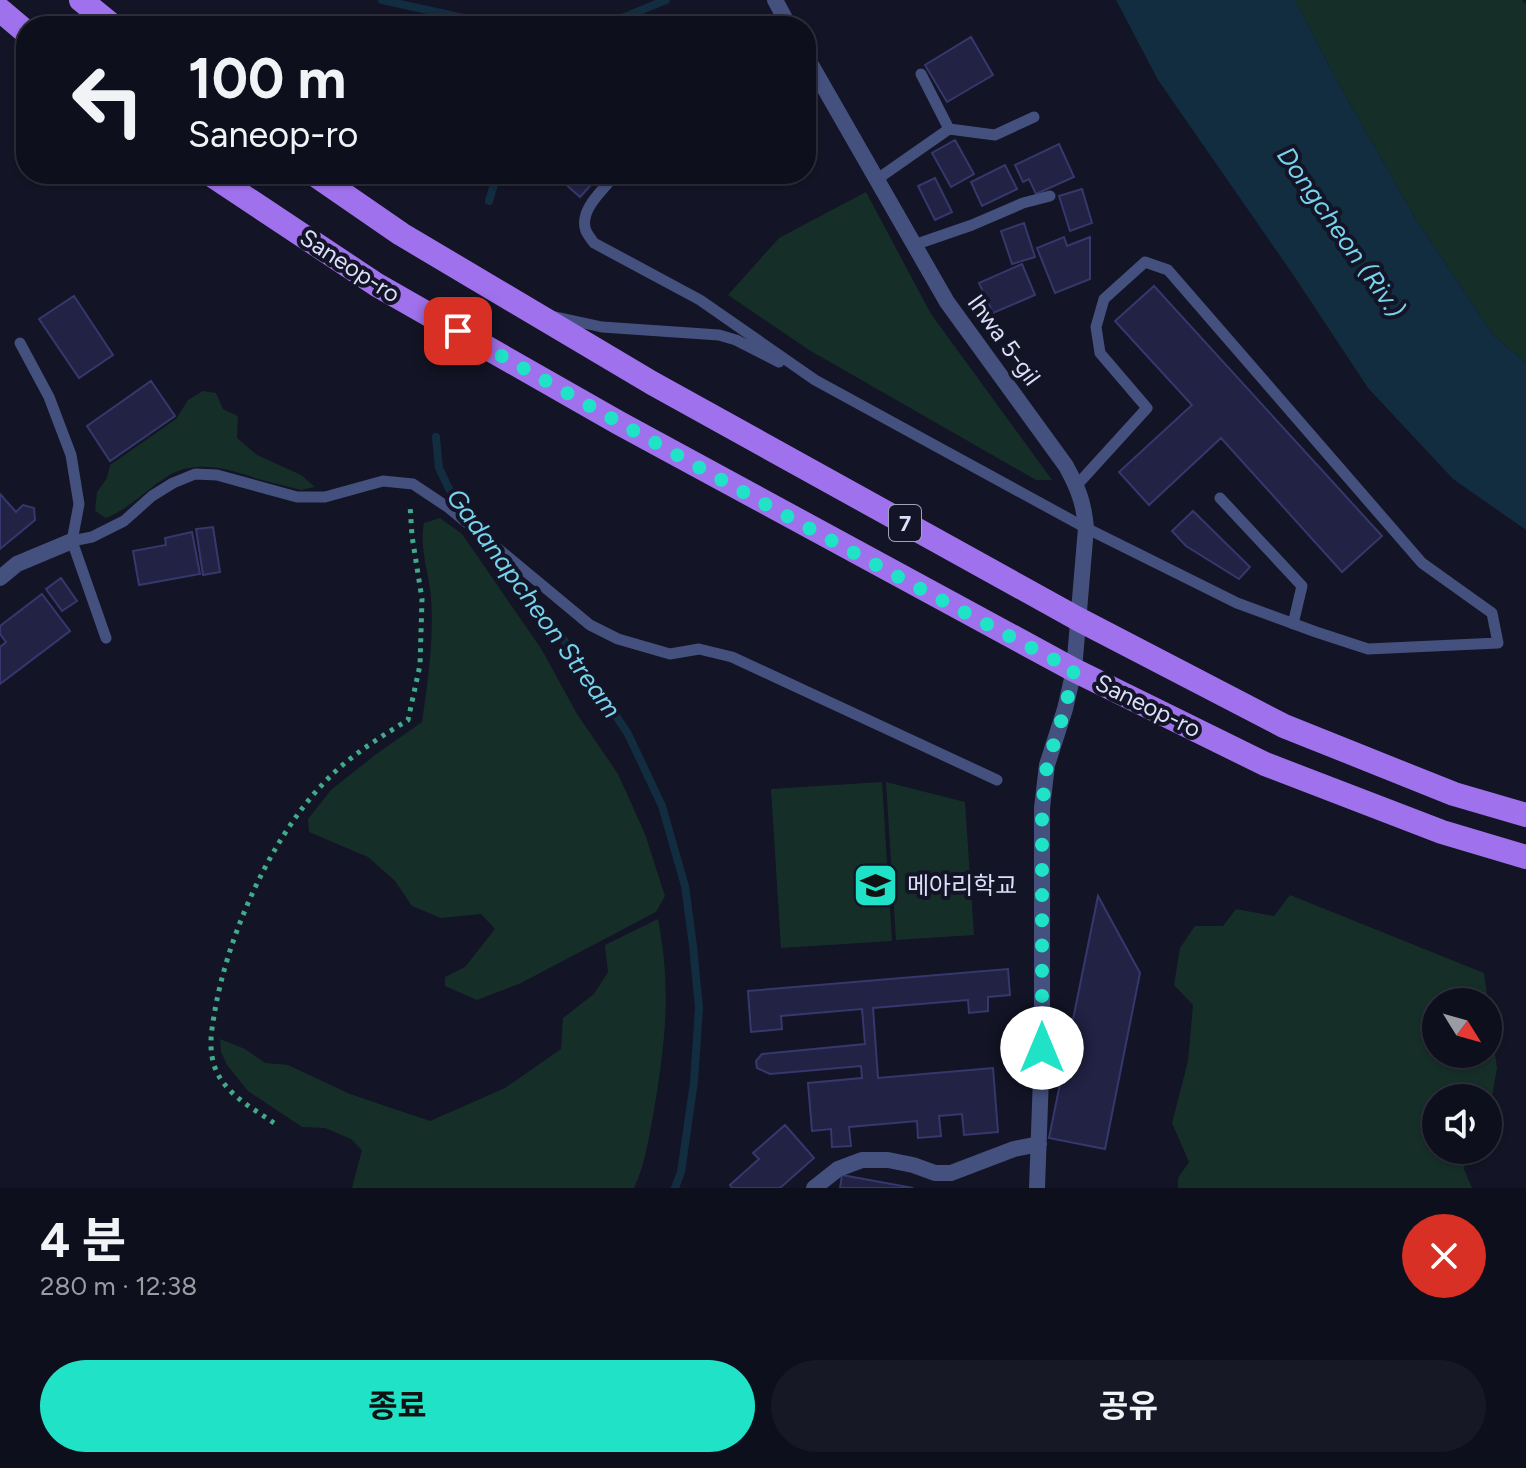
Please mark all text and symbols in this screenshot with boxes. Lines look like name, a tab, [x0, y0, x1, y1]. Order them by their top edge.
text: 100 m	[188, 45, 346, 112]
icon: left	[56, 48, 160, 152]
text: Saneop-ro	[188, 113, 358, 156]
water label: Dongcheon (Riv.)	[1270, 140, 1412, 324]
street label: Saneop-ro	[295, 222, 406, 309]
street label: Ihwa 5-gil	[962, 289, 1047, 391]
pin	[424, 297, 492, 365]
icon: arrive	[436, 309, 480, 353]
water label: Gadanapcheon Stream	[440, 482, 628, 724]
road number: 7	[889, 505, 921, 541]
street label: Saneop-ro	[1091, 668, 1206, 743]
school or university icon: 메아리학교	[852, 862, 900, 910]
place label: 메아리학교	[907, 871, 1017, 900]
north arrow	[1422, 988, 1502, 1068]
map controls	[1422, 988, 1502, 1164]
position arrow	[1000, 1006, 1084, 1090]
button: sound	[1422, 1084, 1502, 1164]
text: 4 분	[40, 1211, 126, 1269]
button: close	[1402, 1214, 1486, 1298]
text: 280 m · 12:38	[40, 1270, 197, 1302]
button: 종료	[40, 1360, 755, 1452]
button: 공유	[771, 1360, 1486, 1452]

